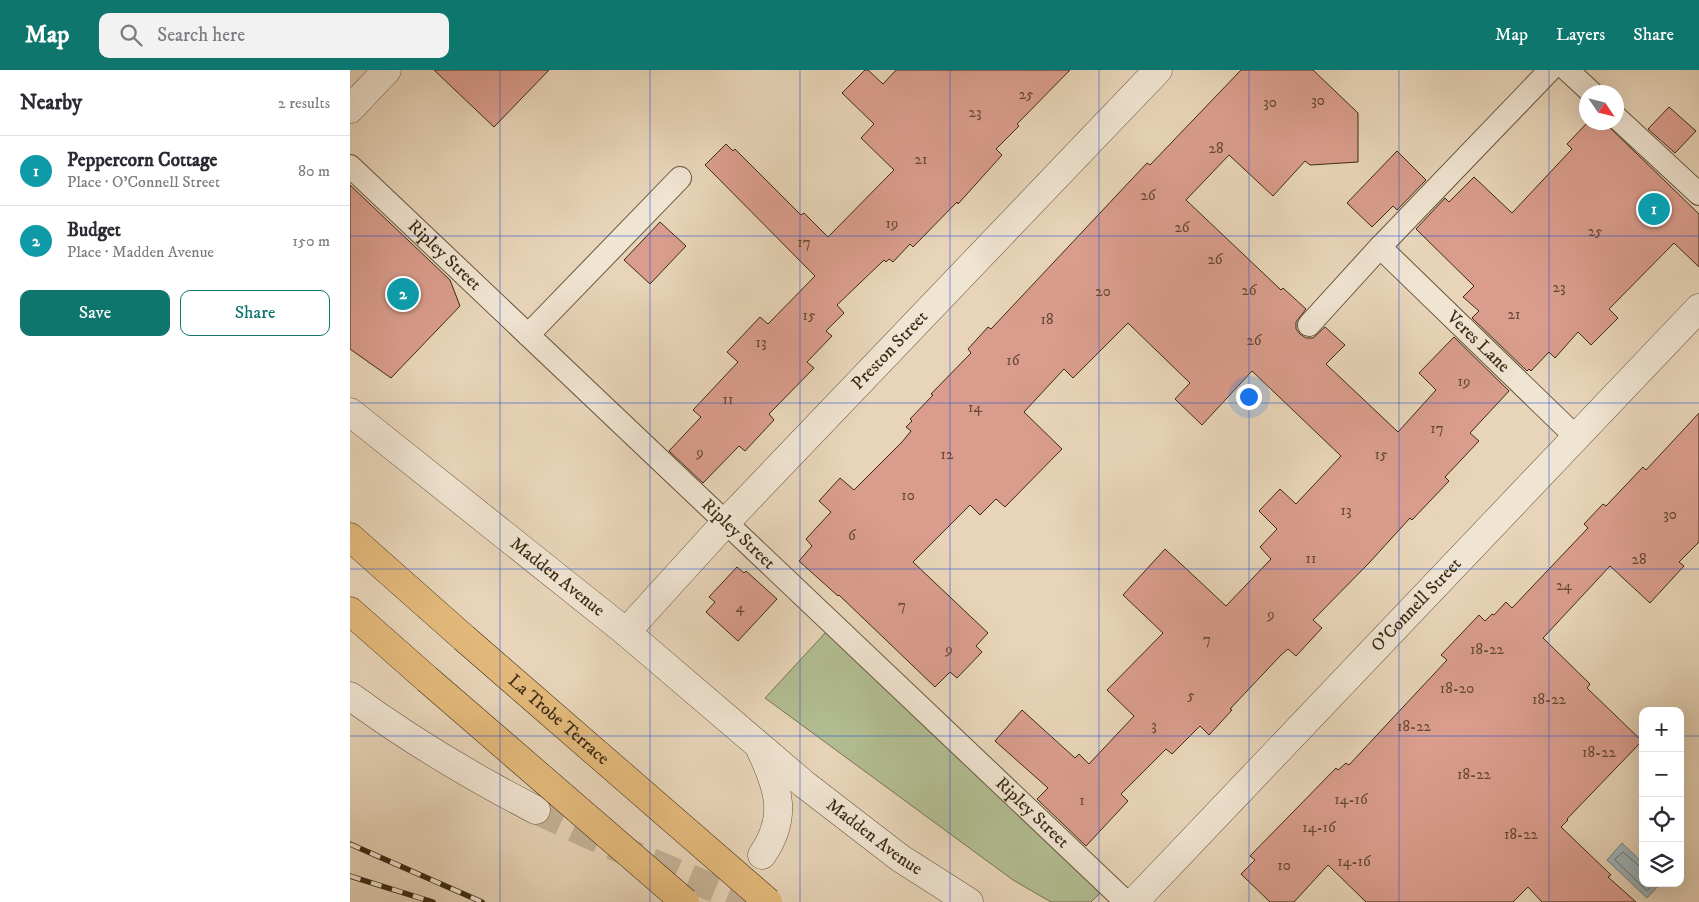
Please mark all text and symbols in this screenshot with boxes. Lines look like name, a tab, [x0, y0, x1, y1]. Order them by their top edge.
search box	[99, 13, 449, 58]
text: Map	[25, 20, 69, 50]
icon: search	[117, 21, 145, 49]
text: Search here	[157, 24, 245, 47]
text: Map	[1495, 24, 1528, 46]
text: Layers	[1556, 24, 1605, 46]
text: Share	[1633, 24, 1674, 46]
house number: 25	[1019, 85, 1034, 104]
north arrow	[1579, 85, 1624, 130]
text: Nearby	[20, 90, 82, 116]
house number: 30	[1311, 91, 1325, 110]
text: 2 results	[278, 93, 330, 113]
house number: 30	[1263, 93, 1277, 112]
house number: 23	[969, 103, 981, 122]
house number: 28	[1209, 139, 1223, 158]
text: Peppercorn Cottage	[67, 149, 217, 172]
house number: 21	[915, 150, 927, 169]
text: 1	[33, 161, 39, 181]
text: 80 m	[298, 161, 330, 181]
text: Place · O'Connell Street	[67, 172, 220, 192]
house number: 26	[1140, 186, 1157, 205]
pin: 1	[1638, 190, 1670, 228]
house number: 19	[886, 214, 898, 233]
street label: Ripley Street	[403, 215, 486, 296]
house number: 26	[1174, 218, 1191, 237]
text: Budget	[67, 219, 121, 242]
house number: 25	[1588, 222, 1603, 241]
text: 2	[32, 231, 40, 251]
text: 150 m	[292, 231, 330, 251]
house number: 17	[797, 233, 811, 252]
text: Place · Madden Avenue	[67, 242, 214, 262]
house number: 26	[1207, 250, 1224, 269]
pin: 2	[387, 275, 419, 313]
house number: 23	[1553, 278, 1565, 297]
house number: 26	[1241, 281, 1258, 300]
house number: 20	[1095, 282, 1111, 301]
button: Save	[20, 290, 170, 336]
button: Share	[180, 290, 330, 336]
house number: 21	[1508, 305, 1520, 324]
house number: 15	[803, 306, 816, 325]
street label: Preston Street	[847, 306, 933, 395]
street label: Veres Lane	[1441, 306, 1514, 378]
house number: 18	[1040, 310, 1054, 329]
house number: 26	[1246, 331, 1263, 350]
house number: 13	[755, 333, 767, 352]
house number: 16	[1006, 351, 1021, 370]
house number: 19	[1458, 372, 1470, 391]
your location	[1236, 384, 1262, 410]
house number: 11	[722, 390, 734, 409]
house number: 14	[968, 398, 982, 417]
house number: 17	[1430, 419, 1444, 438]
house number: 9	[695, 443, 704, 462]
house number: 12	[941, 445, 954, 464]
house number: 15	[1375, 445, 1388, 464]
house number: 10	[901, 486, 915, 505]
street label: Ripley Street	[697, 494, 780, 574]
house number: 13	[1340, 501, 1352, 520]
house number: 30	[1663, 505, 1677, 524]
house number: 6	[848, 526, 857, 545]
street label: Madden Avenue	[506, 533, 609, 622]
house number: 11	[1305, 549, 1317, 568]
house number: 28	[1632, 550, 1646, 569]
street label: O'Connell Street	[1367, 553, 1467, 657]
house number: 24	[1556, 576, 1572, 595]
house number: 7	[898, 596, 906, 615]
house number: 4	[736, 598, 745, 617]
house number: 9	[1266, 605, 1275, 624]
house number: 7	[1203, 630, 1211, 649]
house number: 9	[944, 640, 953, 659]
house number: 18-22	[1470, 640, 1505, 659]
street label: La Trobe Terrace	[503, 670, 614, 770]
house number: 18-20	[1440, 679, 1474, 698]
house number: 5	[1187, 686, 1195, 705]
house number: 18-22	[1532, 690, 1567, 709]
map controls	[1639, 707, 1684, 887]
button: +	[1639, 707, 1684, 752]
house number: 3	[1151, 716, 1157, 735]
house number: 18-22	[1397, 717, 1432, 736]
house number: 18-22	[1582, 743, 1617, 762]
button: −	[1639, 752, 1684, 797]
house number: 18-22	[1457, 765, 1492, 784]
street label: Ripley Street	[991, 773, 1074, 853]
house number: 14-16	[1334, 790, 1369, 809]
house number: 1	[1079, 791, 1085, 810]
street label: Madden Avenue	[822, 794, 926, 880]
button: locate	[1639, 797, 1684, 842]
house number: 14-16	[1302, 818, 1337, 837]
house number: 18-22	[1504, 825, 1539, 844]
button: layers	[1639, 842, 1684, 887]
house number: 14-16	[1337, 852, 1372, 871]
house number: 10	[1277, 856, 1291, 875]

